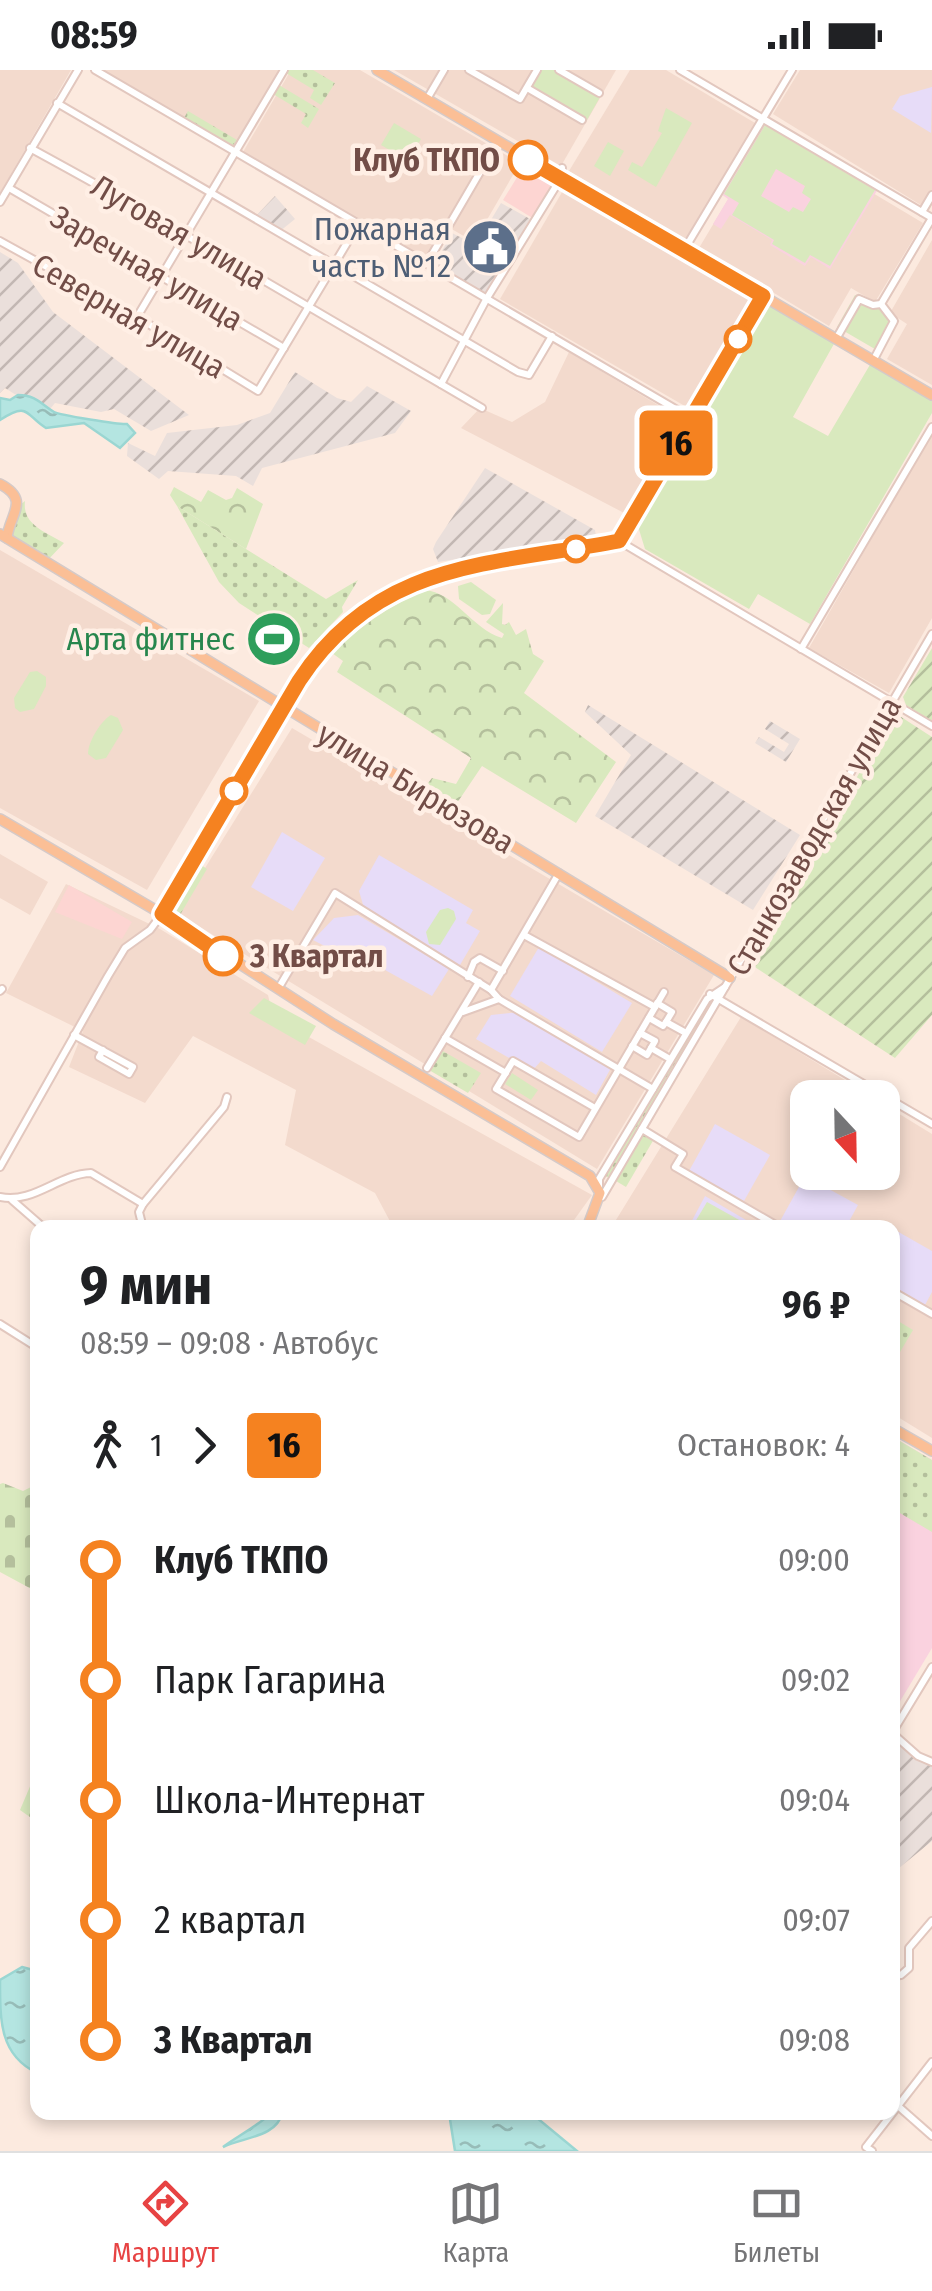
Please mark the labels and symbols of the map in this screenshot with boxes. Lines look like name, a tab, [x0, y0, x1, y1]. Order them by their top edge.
place label: Клуб ТКПО	[353, 141, 500, 179]
marker: Клуб ТКПО	[509, 141, 547, 179]
street label: Луговая улица	[84, 166, 274, 298]
street label: Заречная улица	[44, 198, 250, 338]
place label: Пожарная часть №12	[312, 210, 451, 285]
public building icon: Пожарная часть №12	[460, 217, 520, 277]
street label: Северная улица	[26, 245, 232, 387]
unlabelled marker	[725, 326, 751, 352]
line badge: 16	[631, 410, 721, 476]
unlabelled marker	[563, 536, 589, 562]
sports icon: Арта фитнес	[244, 609, 304, 669]
place label: Арта фитнес	[67, 620, 235, 658]
street label: Станкозаводская улица	[719, 690, 909, 982]
street label: улица Бирюзова	[311, 714, 521, 862]
unlabelled marker	[221, 778, 247, 804]
marker: 3 Квартал	[204, 937, 242, 975]
place label: 3 Квартал	[249, 937, 384, 975]
north arrow	[790, 1080, 900, 1190]

